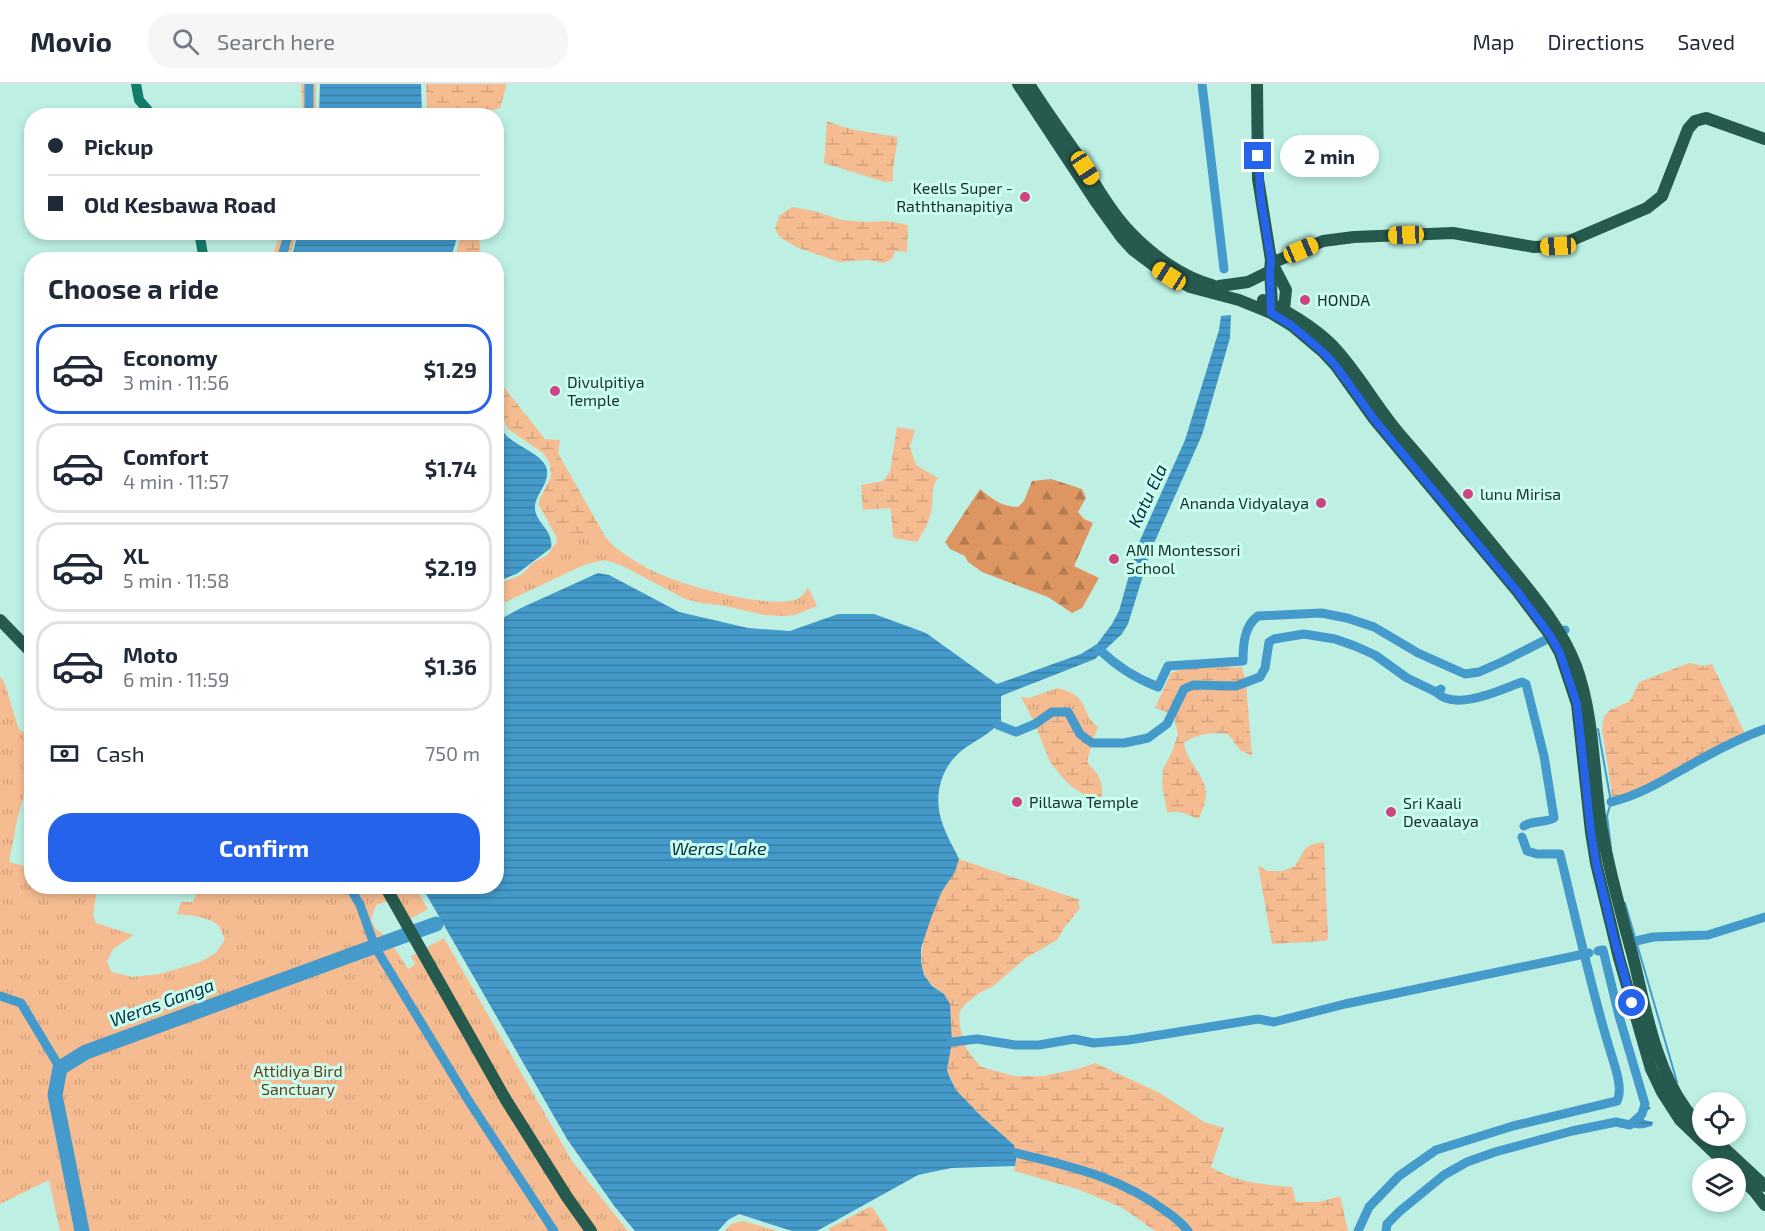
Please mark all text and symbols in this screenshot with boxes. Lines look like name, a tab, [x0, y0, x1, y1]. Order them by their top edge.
search box	[148, 14, 568, 68]
text: Movio	[30, 24, 112, 58]
icon: search	[169, 25, 202, 58]
text: Search here	[217, 28, 335, 54]
text: Map	[1472, 29, 1515, 54]
text: Directions	[1548, 29, 1644, 54]
text: Saved	[1677, 29, 1735, 54]
text: Pickup	[84, 133, 153, 159]
callout: 2 min	[1279, 135, 1378, 177]
route end	[1244, 142, 1271, 169]
text: 2 min	[1304, 144, 1355, 168]
car	[1068, 148, 1102, 188]
place label: Keells Super - Raththanapitiya	[896, 178, 1013, 215]
marker: Keells Super - Raththanapitiya	[1018, 190, 1032, 204]
text: Old Kesbawa Road	[84, 191, 276, 217]
car	[1388, 225, 1424, 245]
car	[1281, 235, 1321, 265]
car	[1540, 236, 1576, 256]
car	[1149, 259, 1189, 293]
text: Choose a ride	[48, 272, 219, 304]
place label: HONDA	[1317, 290, 1370, 309]
marker: HONDA	[1298, 293, 1312, 307]
icon: car	[51, 342, 105, 396]
text: Economy	[123, 344, 218, 370]
text: $1.29	[424, 356, 477, 382]
text: 3 min · 11:56	[123, 370, 229, 394]
place label: Divulpitiya Temple	[567, 372, 644, 409]
marker: Divulpitiya Temple	[548, 384, 562, 398]
icon: car	[51, 441, 105, 495]
text: Comfort	[123, 443, 208, 469]
text: $1.74	[424, 455, 477, 481]
water label: Katu Ela	[1123, 460, 1171, 531]
text: 4 min · 11:57	[123, 469, 229, 493]
place label: lunu Mirisa	[1480, 484, 1561, 503]
marker: lunu Mirisa	[1461, 487, 1475, 501]
place label: Ananda Vidyalaya	[1180, 493, 1309, 512]
marker: Ananda Vidyalaya	[1314, 496, 1328, 510]
icon: car	[51, 540, 105, 594]
place label: AMI Montessori School	[1126, 540, 1241, 577]
text: XL	[123, 542, 149, 568]
marker: AMI Montessori School	[1107, 552, 1121, 566]
text: $2.19	[425, 554, 477, 580]
text: 5 min · 11:58	[123, 568, 229, 592]
icon: car	[51, 639, 105, 693]
text: Moto	[123, 641, 178, 667]
text: $1.36	[424, 653, 477, 679]
text: 6 min · 11:59	[123, 667, 229, 691]
icon: cash	[48, 737, 81, 770]
text: Cash	[96, 740, 145, 766]
text: 750 m	[425, 741, 480, 765]
place label: Pillawa Temple	[1029, 792, 1139, 811]
place label: Sri Kaali Devaalaya	[1403, 793, 1479, 830]
marker: Pillawa Temple	[1010, 795, 1024, 809]
marker: Sri Kaali Devaalaya	[1384, 805, 1398, 819]
button: Confirm	[48, 813, 480, 882]
water label: Weras Lake	[671, 837, 767, 859]
water label: Weras Ganga	[106, 973, 217, 1031]
route start	[1618, 989, 1645, 1016]
park label: Attidiya Bird Sanctuary	[253, 1061, 343, 1098]
map controls	[1692, 1092, 1746, 1212]
button: locate	[1692, 1092, 1746, 1146]
button: layers	[1692, 1158, 1746, 1212]

